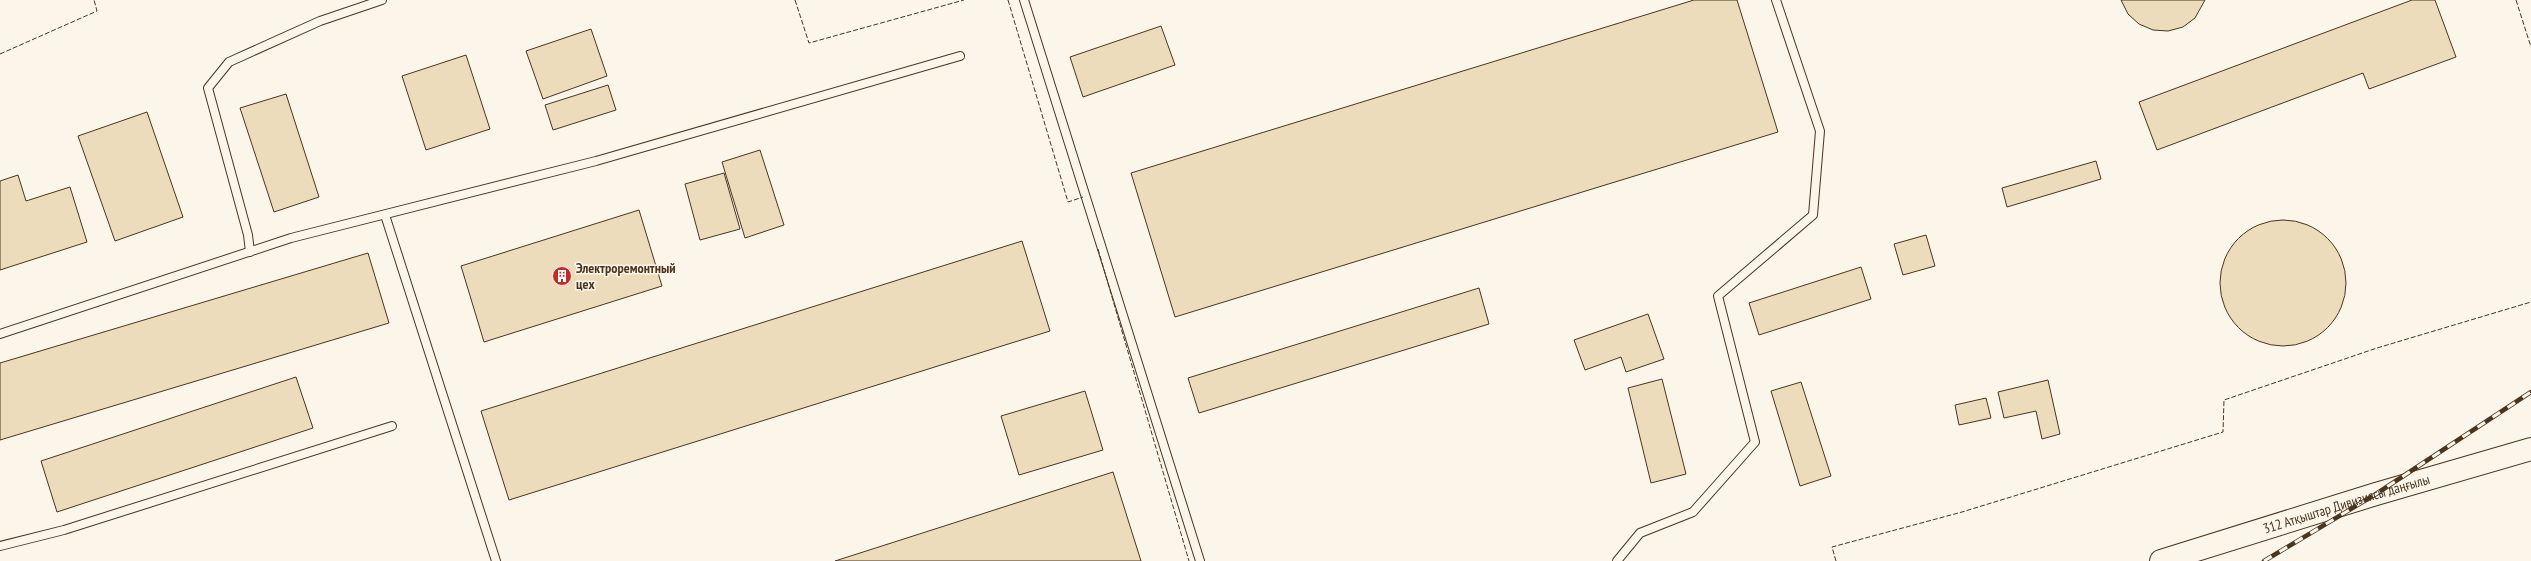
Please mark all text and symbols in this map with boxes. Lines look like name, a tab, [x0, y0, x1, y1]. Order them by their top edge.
place label: Электроремонтный цех	[576, 259, 675, 293]
building icon: Электроремонтный цех	[551, 265, 573, 287]
street label: 312 Атқыштар Дивизиясы даңғылы	[2261, 470, 2432, 538]

